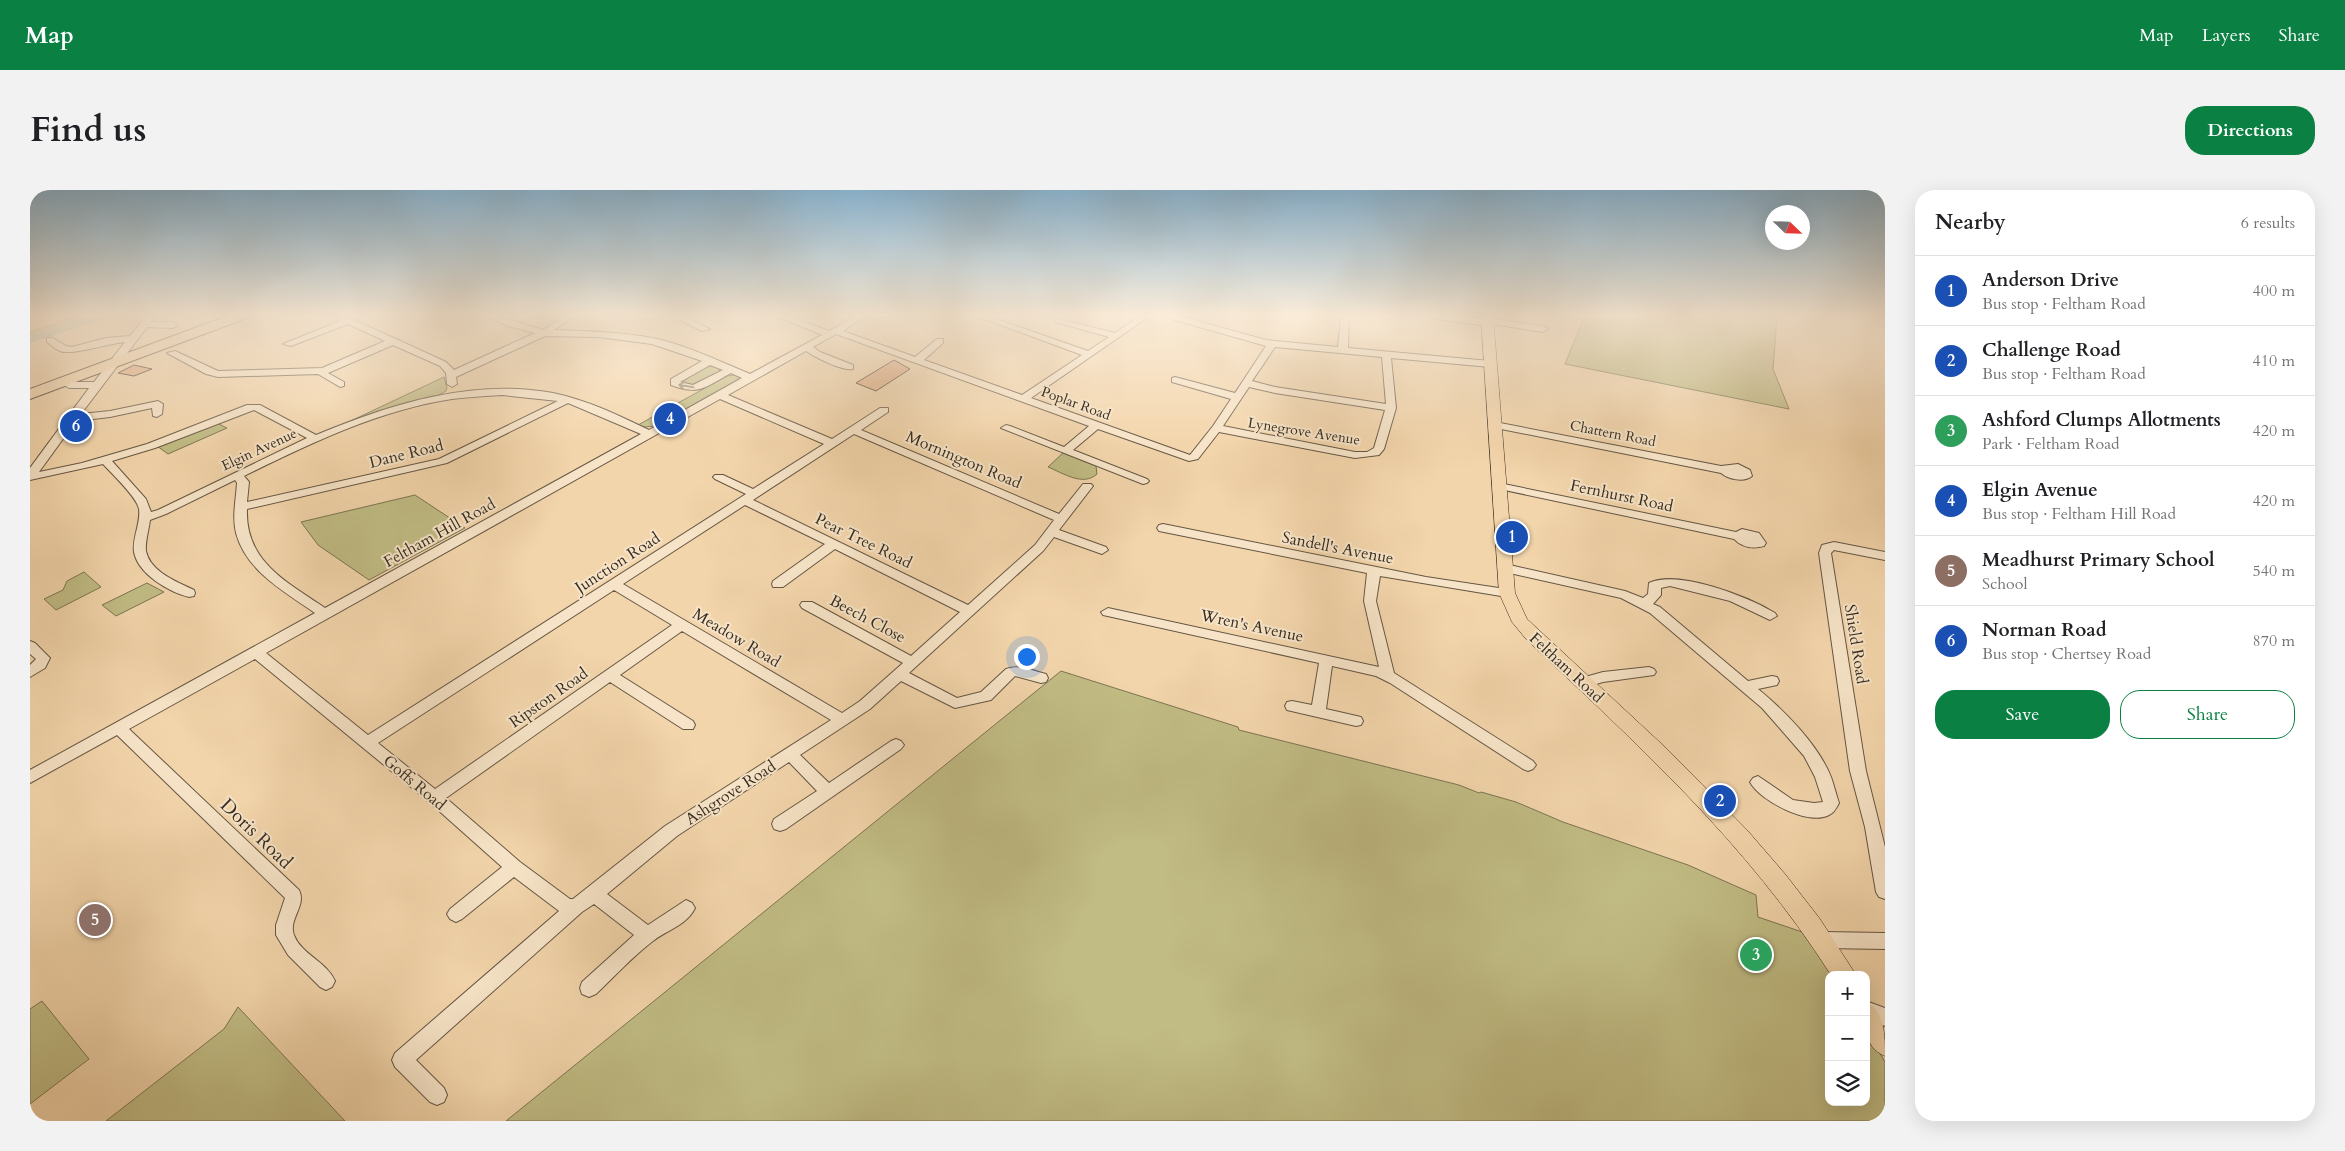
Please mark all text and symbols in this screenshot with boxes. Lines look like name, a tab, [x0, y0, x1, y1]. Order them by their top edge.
text: Map	[25, 19, 74, 52]
text: Map	[2139, 23, 2174, 48]
text: Layers	[2202, 23, 2251, 48]
text: Share	[2279, 23, 2320, 48]
text: Find us	[30, 106, 146, 154]
button: Directions	[2185, 106, 2315, 155]
north arrow	[1765, 205, 1810, 250]
text: Nearby	[1935, 208, 2006, 237]
text: 6 results	[2241, 212, 2295, 234]
text: Anderson Drive	[1982, 267, 2119, 293]
text: 1	[1947, 280, 1955, 302]
text: 400 m	[2253, 280, 2295, 302]
text: Bus stop · Feltham Road	[1982, 293, 2146, 315]
text: Challenge Road	[1982, 337, 2121, 363]
text: 2	[1947, 350, 1955, 372]
text: 410 m	[2253, 350, 2295, 372]
text: Bus stop · Feltham Road	[1982, 363, 2146, 385]
one-way arrow	[678, 381, 694, 391]
street label: Poplar Road	[1038, 382, 1114, 425]
pin: 4	[654, 400, 686, 438]
pin: 6	[60, 407, 92, 445]
text: Ashford Clumps Allotments	[1982, 407, 2221, 433]
street label: Lynegrove Avenue	[1246, 413, 1361, 450]
street label: Chattern Road	[1568, 416, 1658, 451]
text: 3	[1947, 420, 1955, 442]
text: 420 m	[2253, 420, 2295, 442]
street label: Elgin Avenue	[218, 424, 300, 475]
street label: Mornington Road	[902, 426, 1025, 494]
text: Park · Feltham Road	[1982, 433, 2120, 455]
street label: Dane Road	[367, 434, 446, 474]
street label: Fernhurst Road	[1568, 474, 1676, 518]
text: Elgin Avenue	[1982, 477, 2098, 503]
text: 4	[1947, 490, 1955, 512]
text: 420 m	[2253, 490, 2295, 512]
street label: Feltham Hill Road	[380, 493, 500, 573]
text: Bus stop · Feltham Hill Road	[1982, 503, 2176, 525]
street label: Pear Tree Road	[811, 508, 916, 574]
pin: 1	[1496, 518, 1528, 556]
street label: Sandell's Avenue	[1280, 526, 1395, 570]
street label: Junction Road	[569, 527, 665, 600]
text: Meadhurst Primary School	[1982, 547, 2215, 573]
text: 5	[1947, 560, 1955, 582]
text: 540 m	[2253, 560, 2295, 582]
text: School	[1982, 573, 2027, 595]
street label: Beech Close	[826, 590, 909, 648]
street label: Meadow Road	[689, 603, 785, 673]
street label: Shield Road	[1839, 603, 1873, 686]
street label: Wren's Avenue	[1197, 604, 1305, 648]
text: Norman Road	[1982, 617, 2107, 643]
street label: Feltham Road	[1524, 628, 1609, 708]
text: 6	[1947, 630, 1955, 652]
text: 870 m	[2253, 630, 2295, 652]
text: Bus stop · Chertsey Road	[1982, 643, 2151, 665]
your location	[1014, 644, 1040, 670]
street label: Ripston Road	[505, 662, 593, 733]
button: Save	[1935, 690, 2110, 739]
button: Share	[2120, 690, 2295, 739]
street label: Goffs Road	[378, 750, 451, 816]
street label: Ashgrove Road	[681, 755, 780, 830]
pin: 2	[1704, 782, 1736, 820]
street label: Doris Road	[214, 793, 298, 875]
pin: 5	[79, 901, 111, 939]
pin: 3	[1740, 936, 1772, 974]
map controls	[1825, 971, 1870, 1106]
button: +	[1825, 971, 1870, 1016]
button: −	[1825, 1016, 1870, 1061]
button: layers	[1825, 1061, 1870, 1106]

